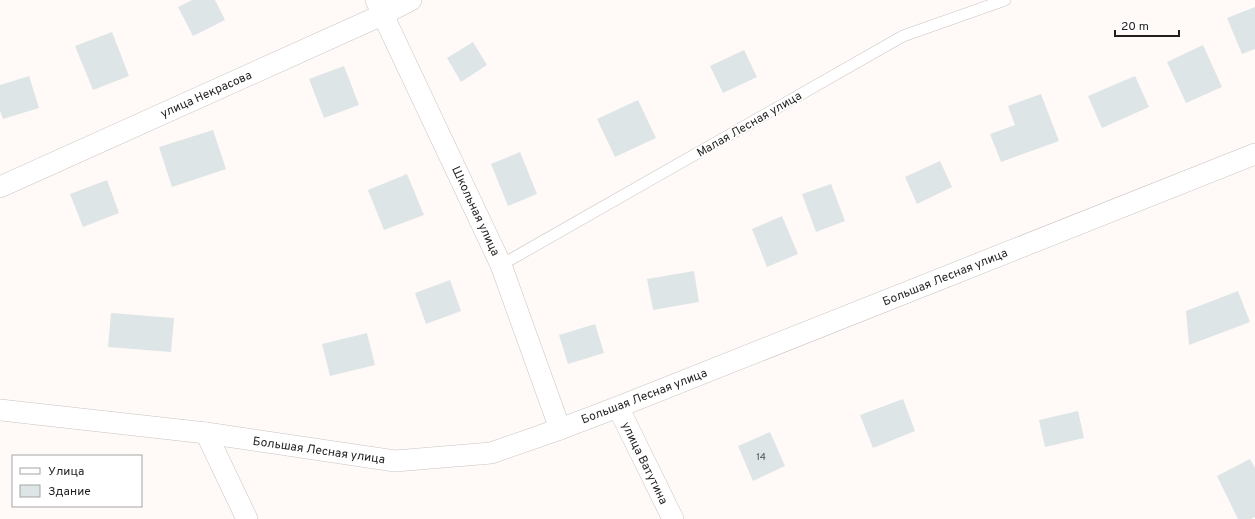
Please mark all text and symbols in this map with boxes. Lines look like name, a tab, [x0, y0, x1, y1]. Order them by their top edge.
scale bar	[1115, 12, 1179, 38]
text: 20 m	[1121, 19, 1149, 35]
street label: улица Некрасова	[158, 68, 255, 122]
street label: Малая Лесная улица	[694, 88, 805, 161]
street label: Школьная улица	[447, 164, 503, 259]
street label: Большая Лесная улица	[880, 245, 1010, 310]
street label: Большая Лесная улица	[579, 366, 710, 428]
street label: улица Ватутина	[617, 419, 671, 507]
street label: Большая Лесная улица	[252, 434, 386, 468]
house number: 14	[756, 451, 766, 464]
legend	[12, 455, 142, 507]
text: Улица	[48, 464, 84, 480]
text: Здание	[48, 484, 91, 500]

